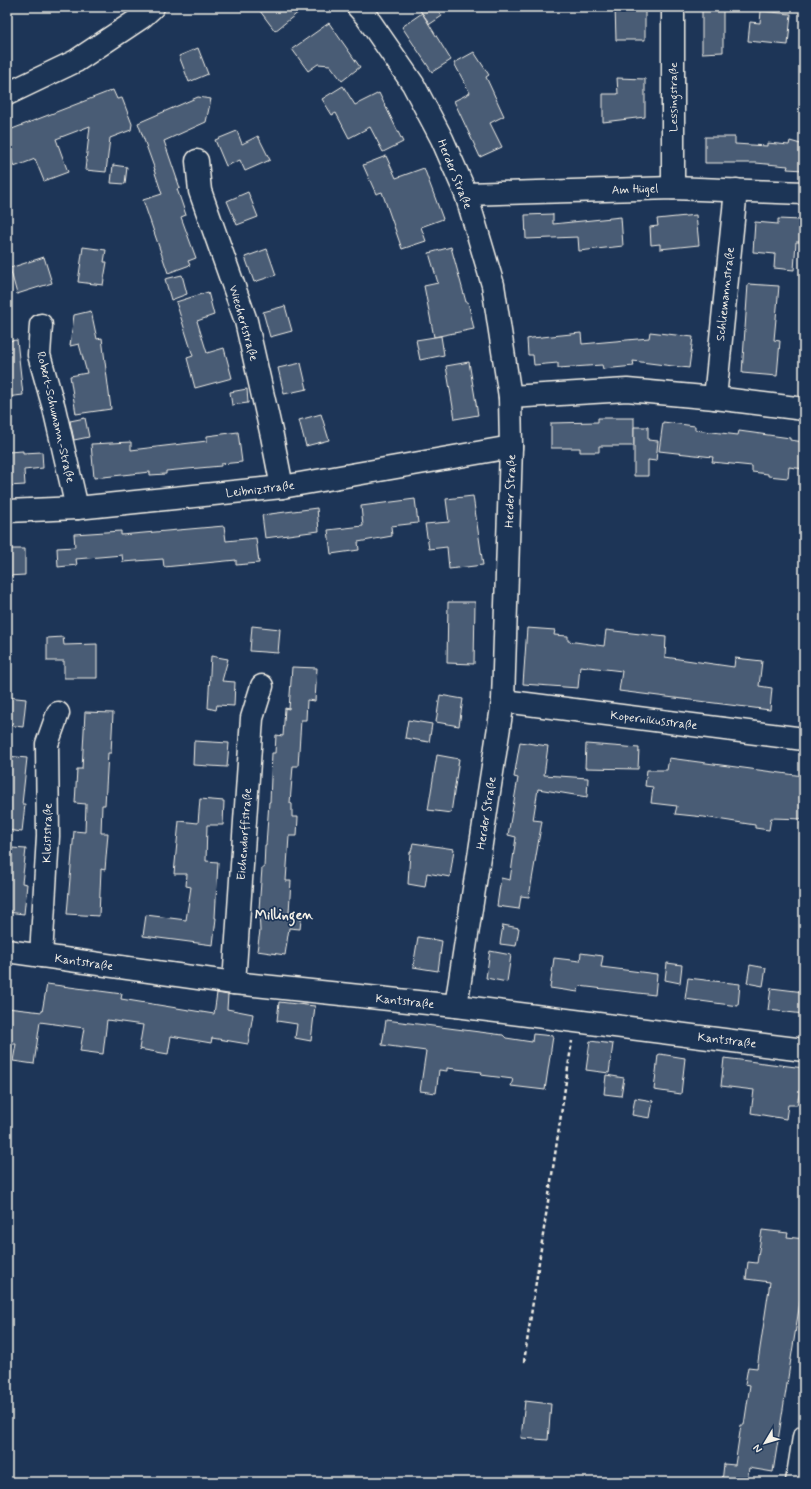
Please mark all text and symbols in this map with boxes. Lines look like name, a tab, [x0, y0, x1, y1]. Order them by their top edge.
street label: Lessingstraße	[666, 62, 683, 132]
street label: Herder Straße	[433, 137, 475, 212]
street label: Am Hügel	[611, 181, 659, 199]
street label: Schliemannstraße	[713, 246, 739, 342]
street label: Wiechertstraße	[225, 283, 262, 363]
street label: Robert-Schumann-Straße	[32, 350, 78, 485]
street label: Herder Straße	[502, 454, 520, 528]
street label: Leibnizstraße	[225, 478, 296, 502]
street label: Kopernikusstraße	[609, 708, 698, 734]
street label: Herder Straße	[473, 775, 501, 851]
street label: Eichendorffstraße	[234, 787, 256, 881]
street label: Kleiststraße	[39, 803, 57, 863]
district label: Millingen	[255, 906, 314, 927]
street label: Kantstraße	[54, 951, 114, 975]
street label: Kantstraße	[375, 991, 435, 1013]
street label: Kantstraße	[697, 1029, 757, 1053]
north arrow	[745, 1423, 785, 1463]
text: N	[750, 1441, 766, 1456]

